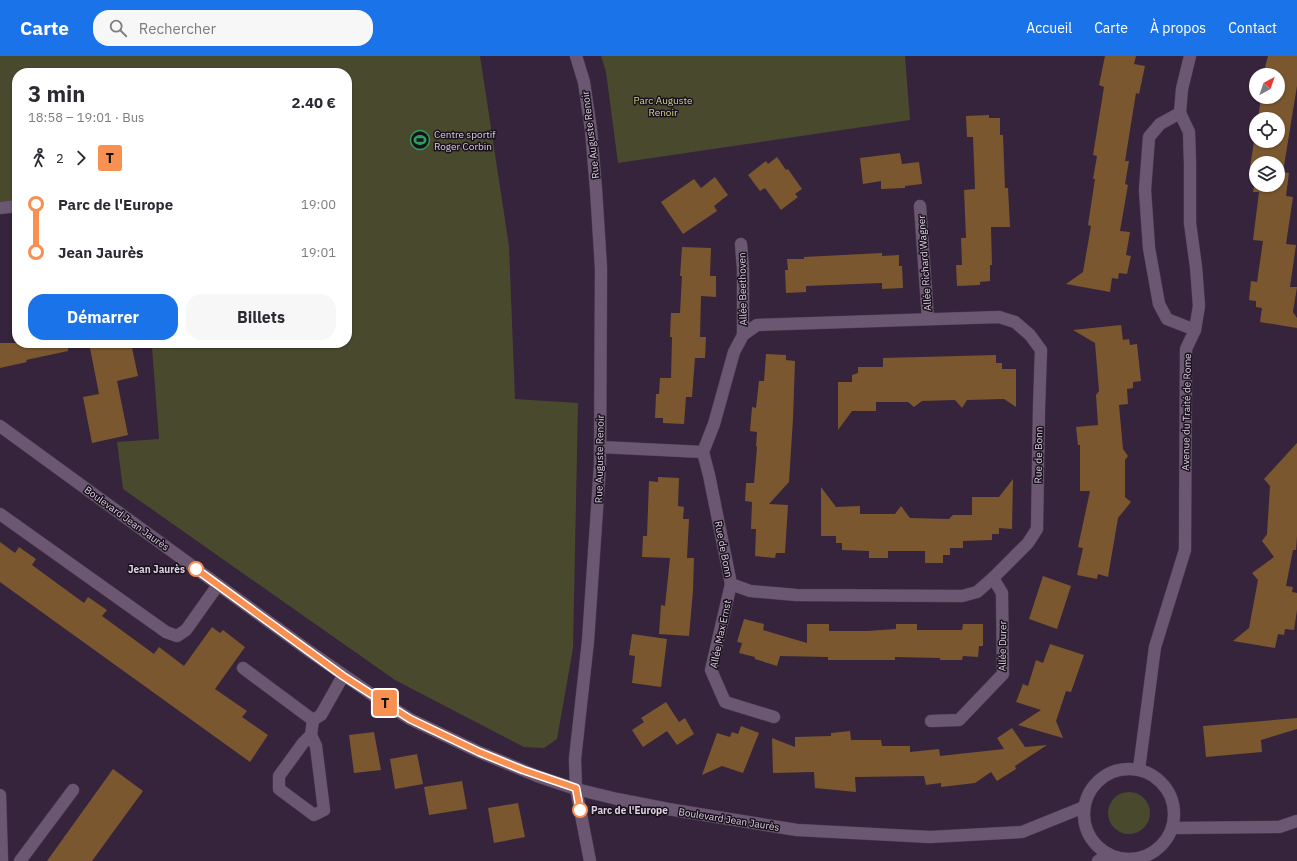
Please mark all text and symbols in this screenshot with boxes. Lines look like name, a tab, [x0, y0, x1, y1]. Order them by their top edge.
search box	[93, 10, 373, 46]
text: Carte	[20, 16, 69, 40]
icon: search	[107, 17, 129, 39]
text: Rechercher	[139, 19, 216, 38]
text: Accueil	[1026, 19, 1072, 37]
text: Carte	[1094, 19, 1128, 37]
text: À propos	[1150, 19, 1206, 37]
text: Contact	[1228, 19, 1277, 37]
north arrow	[1249, 68, 1285, 104]
map controls	[1249, 68, 1285, 192]
text: 3 min	[28, 79, 85, 108]
street label: Rue Auguste Renoir	[579, 90, 602, 180]
text: 2.40 €	[291, 93, 336, 112]
park label: Parc Auguste Renoir	[633, 94, 693, 119]
text: 18:58 – 19:01 · Bus	[28, 109, 144, 126]
button: locate	[1249, 112, 1285, 148]
place label: Centre sportif Roger Corbin	[434, 128, 496, 153]
sports icon: Centre sportif Roger Corbin	[409, 129, 431, 151]
icon: walk	[28, 147, 50, 169]
icon: forward	[70, 147, 92, 169]
text: T	[106, 149, 114, 167]
text: 2	[56, 150, 64, 167]
button: layers	[1249, 156, 1285, 192]
text: Parc de l'Europe	[58, 195, 173, 214]
text: 19:00	[301, 196, 336, 213]
street label: Allée Richard Wagner	[915, 214, 934, 311]
text: Jean Jaurès	[58, 243, 144, 262]
text: 19:01	[301, 244, 336, 261]
street label: Allée Beethoven	[735, 252, 750, 326]
button: Démarrer	[28, 294, 178, 340]
button: Billets	[186, 294, 336, 340]
street label: Avenue du Traité de Rome	[1179, 353, 1194, 471]
street label: Rue Auguste Renoir	[592, 414, 607, 503]
street label: Rue de Bonn	[1032, 426, 1045, 484]
street label: Boulevard Jean Jaurès	[82, 483, 172, 554]
street label: Rue de Bonn	[712, 520, 735, 578]
marker: Jean Jaurès	[188, 561, 204, 577]
place label: Jean Jaurès	[128, 563, 185, 576]
street label: Allée Max Ernst	[707, 598, 734, 669]
street label: Allée Durer	[996, 620, 1009, 671]
line badge: T	[372, 690, 398, 716]
text: T	[381, 694, 389, 712]
marker: Parc de l'Europe	[572, 802, 588, 818]
place label: Parc de l'Europe	[591, 804, 668, 817]
street label: Boulevard Jean Jaurès	[678, 805, 780, 834]

